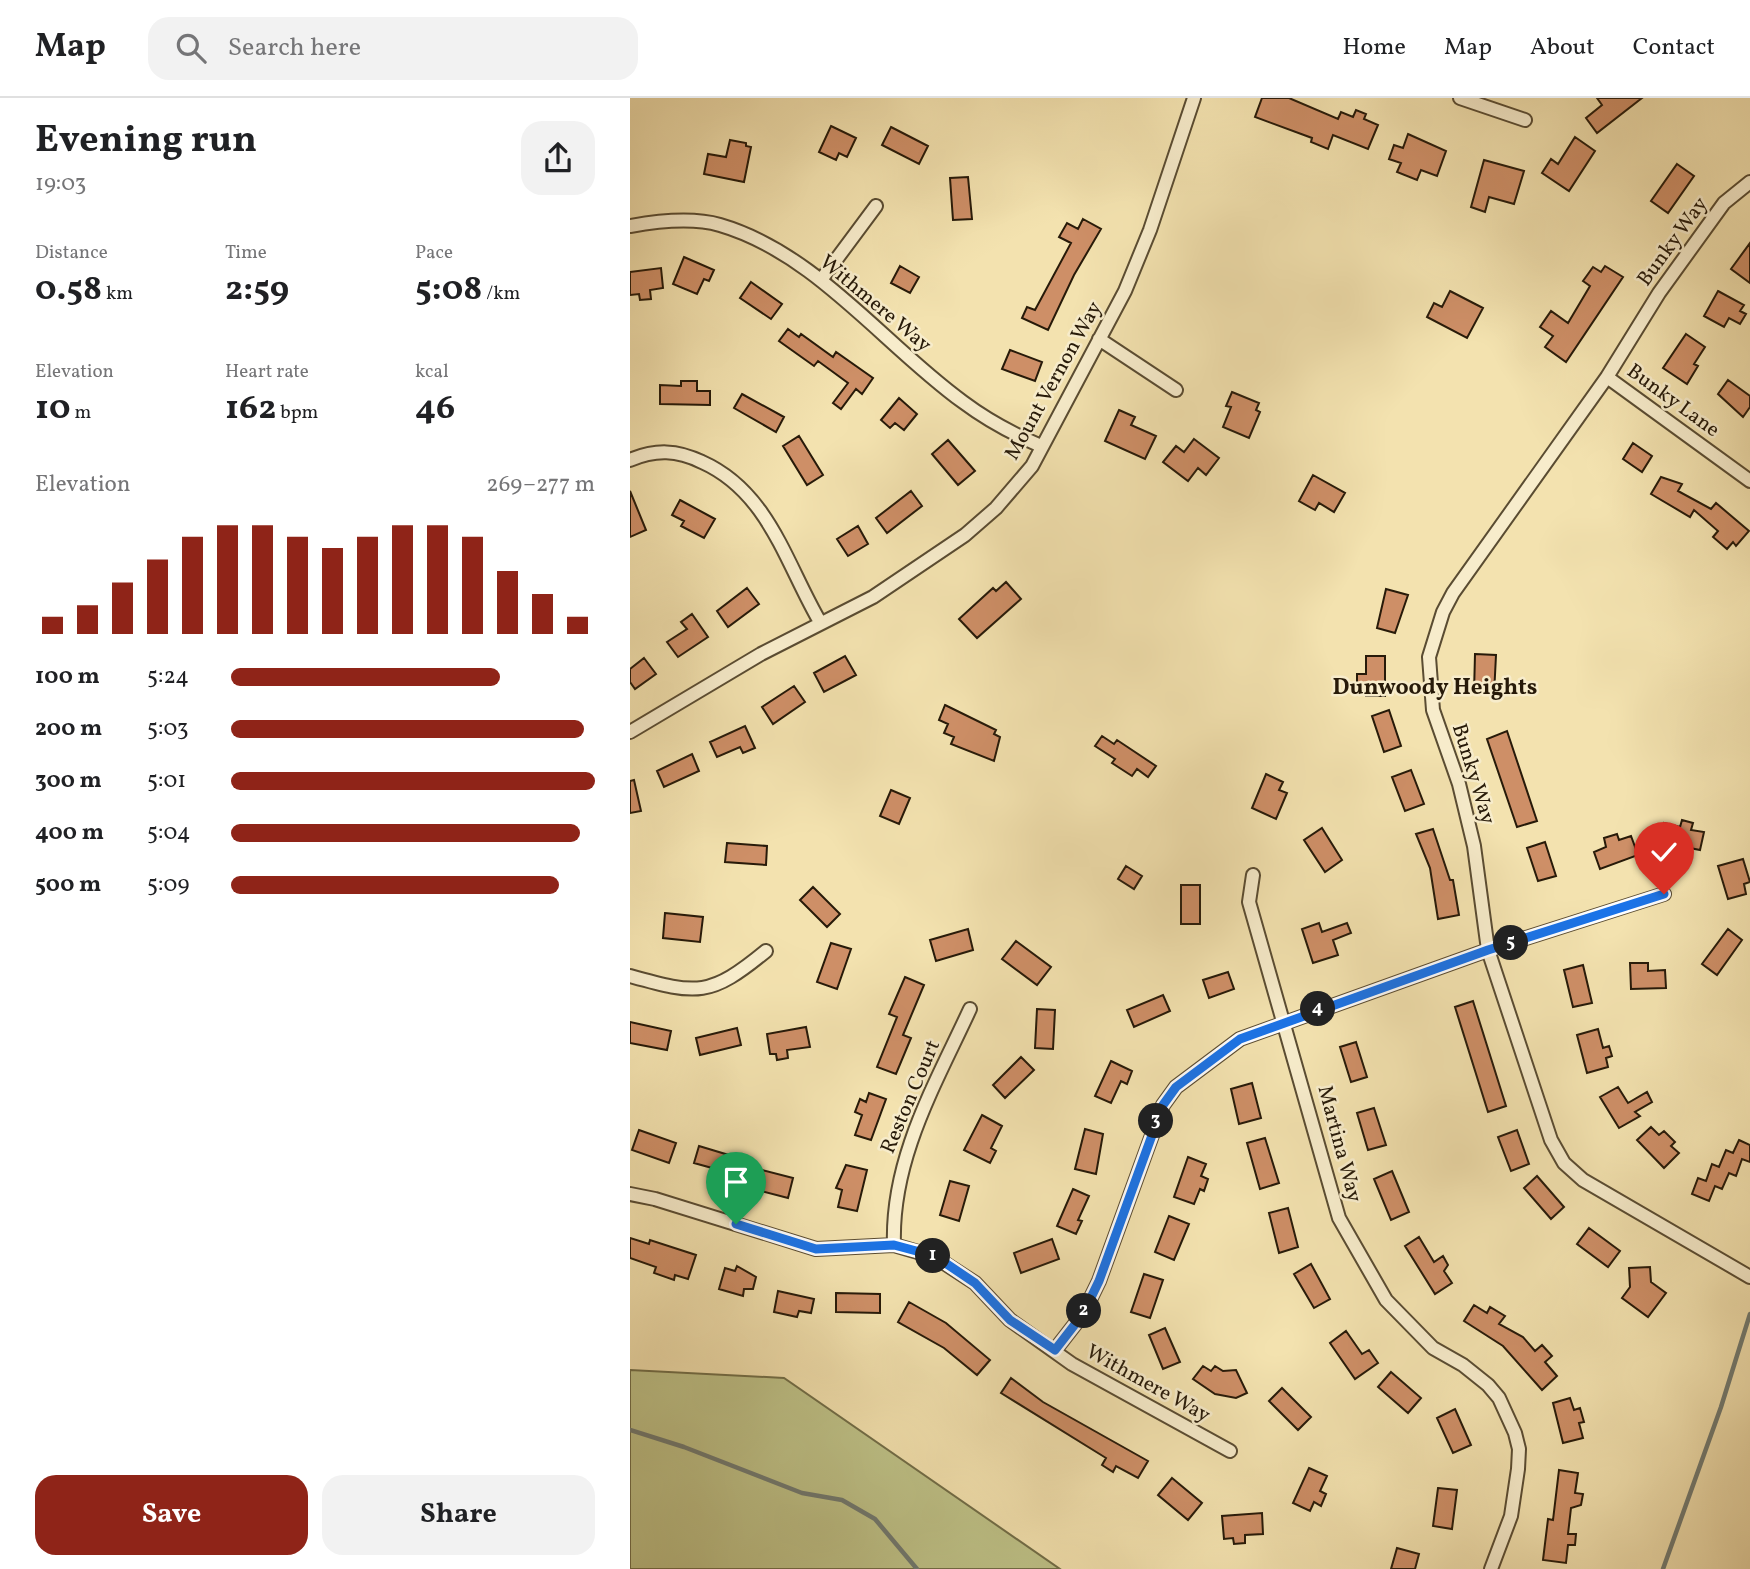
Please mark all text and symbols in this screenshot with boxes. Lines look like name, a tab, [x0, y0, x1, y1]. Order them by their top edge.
search box	[148, 17, 638, 80]
text: Map	[35, 25, 106, 71]
icon: search	[172, 29, 210, 67]
text: Search here	[228, 30, 361, 66]
text: Home	[1342, 31, 1406, 65]
text: Map	[1444, 31, 1492, 65]
text: About	[1530, 31, 1595, 65]
text: Contact	[1633, 31, 1715, 65]
text: Evening run	[35, 115, 257, 168]
button: share	[521, 121, 595, 195]
text: 19:03	[35, 168, 86, 200]
street label: Bunky Way	[1631, 191, 1716, 293]
text: Distance	[35, 240, 108, 266]
text: Time	[225, 240, 267, 266]
text: Pace	[415, 240, 453, 266]
street label: Withmere Way	[813, 248, 938, 360]
text: 0.58	[35, 266, 102, 314]
text: 2:59	[225, 266, 289, 314]
text: 5:08	[415, 266, 482, 314]
text: km	[102, 281, 133, 307]
text: /km	[482, 281, 520, 307]
street label: Mount Vernon Way	[998, 296, 1110, 466]
street label: Bunky Lane	[1621, 357, 1725, 445]
text: Elevation	[35, 359, 114, 385]
text: Heart rate	[225, 359, 309, 385]
text: kcal	[415, 359, 449, 385]
text: 10	[35, 385, 71, 433]
text: 162	[225, 385, 277, 433]
text: 46	[415, 385, 455, 433]
text: m	[71, 400, 91, 426]
text: bpm	[277, 400, 318, 426]
text: Elevation	[35, 469, 131, 501]
text: 269–277 m	[486, 469, 595, 501]
text: 100 m	[35, 661, 100, 693]
text: 5:24	[147, 661, 189, 693]
district label: Dunwoody Heights	[1333, 672, 1537, 704]
text: 200 m	[35, 713, 102, 745]
text: 5:03	[147, 713, 189, 745]
street label: Bunky Way	[1444, 720, 1502, 829]
text: 300 m	[35, 765, 102, 797]
text: 5:01	[147, 765, 186, 797]
text: 400 m	[35, 817, 104, 849]
text: 5:04	[147, 817, 190, 849]
pin	[1634, 822, 1694, 894]
icon: check	[1645, 833, 1683, 871]
text: 500 m	[35, 869, 101, 901]
text: 5:09	[147, 869, 189, 901]
pin: 5	[1494, 926, 1528, 960]
text: 5	[1506, 929, 1515, 955]
pin: 4	[1300, 992, 1336, 1026]
text: 4	[1312, 995, 1323, 1021]
street label: Reston Court	[874, 1036, 948, 1158]
street label: Martina Way	[1309, 1082, 1369, 1206]
pin: 3	[1138, 1104, 1174, 1138]
text: 3	[1151, 1107, 1160, 1133]
pin	[706, 1152, 766, 1224]
icon: arrive	[717, 1163, 755, 1201]
pin: 1	[916, 1238, 950, 1274]
text: 1	[929, 1242, 936, 1268]
pin: 2	[1066, 1294, 1102, 1328]
text: 2	[1079, 1297, 1088, 1323]
street label: Withmere Way	[1080, 1338, 1216, 1431]
button: Save	[35, 1475, 308, 1555]
button: Share	[322, 1475, 595, 1555]

